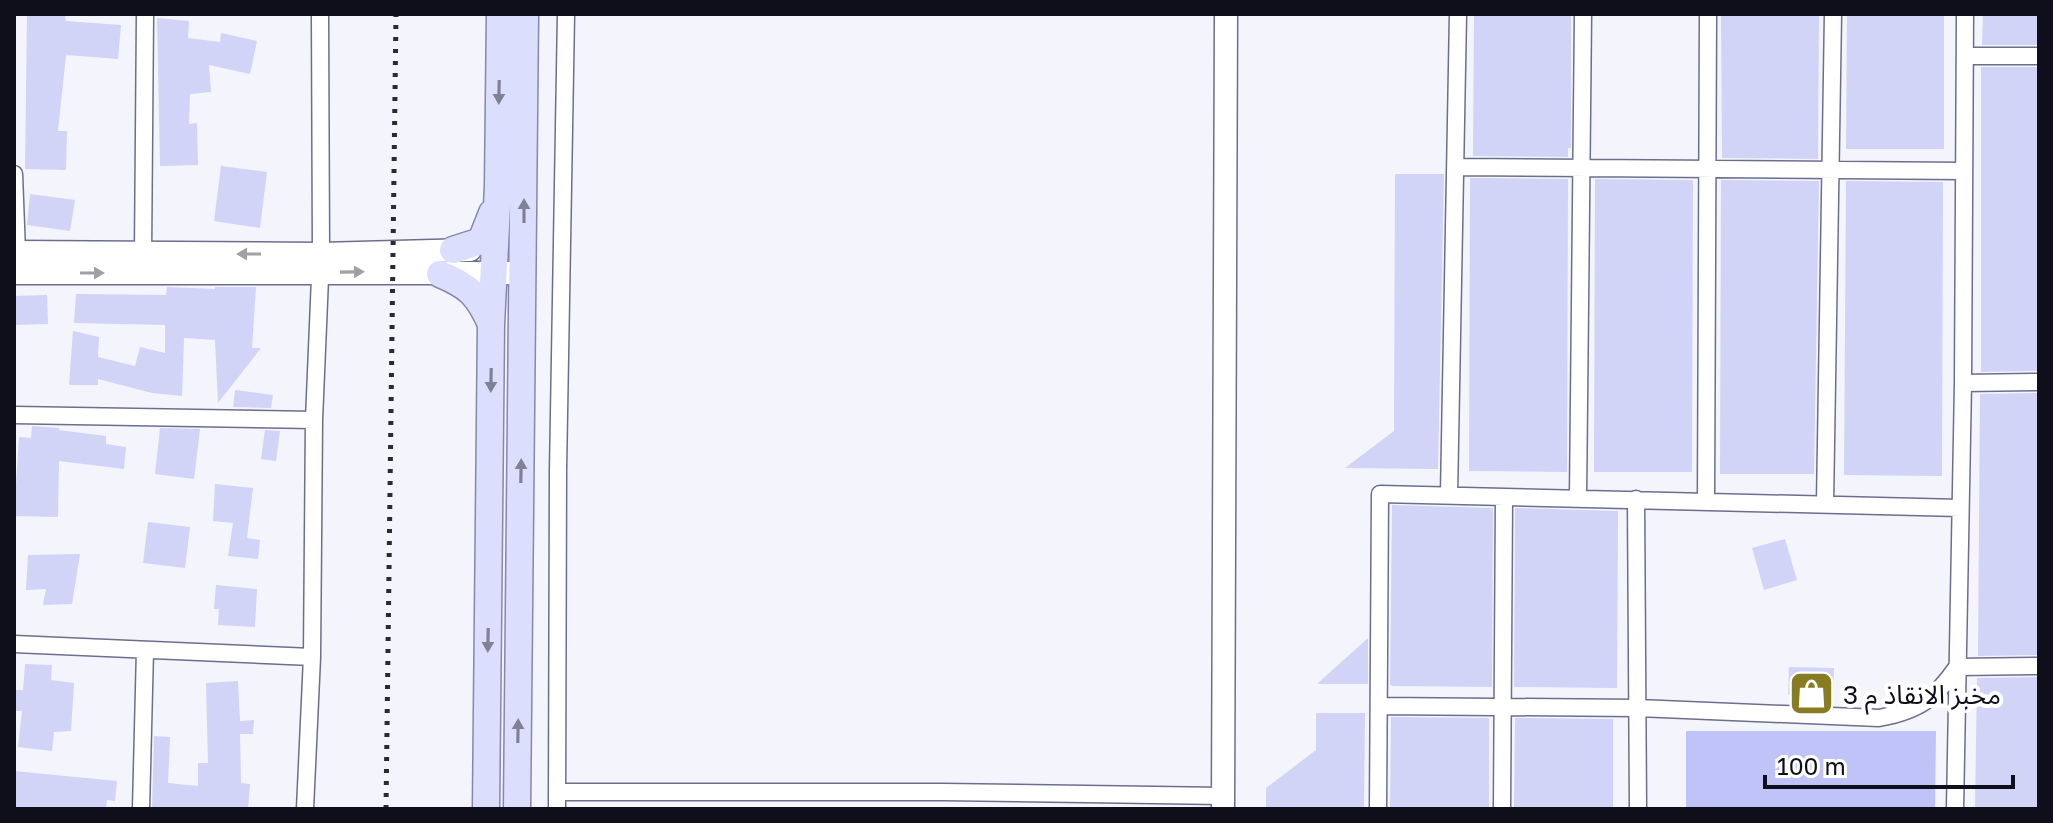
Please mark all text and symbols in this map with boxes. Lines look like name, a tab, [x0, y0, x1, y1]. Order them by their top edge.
one-way arrow	[493, 80, 505, 105]
one-way arrow	[517, 198, 530, 223]
one-way arrow	[236, 248, 261, 260]
one-way arrow	[340, 266, 365, 278]
one-way arrow	[80, 267, 105, 279]
one-way arrow	[485, 368, 497, 393]
one-way arrow	[515, 458, 527, 483]
one-way arrow	[482, 628, 494, 653]
shop icon: مخبز الانقاذ م 3	[1788, 670, 1836, 718]
place label: مخبز الانقاذ م 3	[1843, 679, 2001, 715]
one-way arrow	[512, 718, 524, 743]
scale bar	[1765, 739, 2013, 789]
text: 100 m	[1777, 751, 1846, 780]

